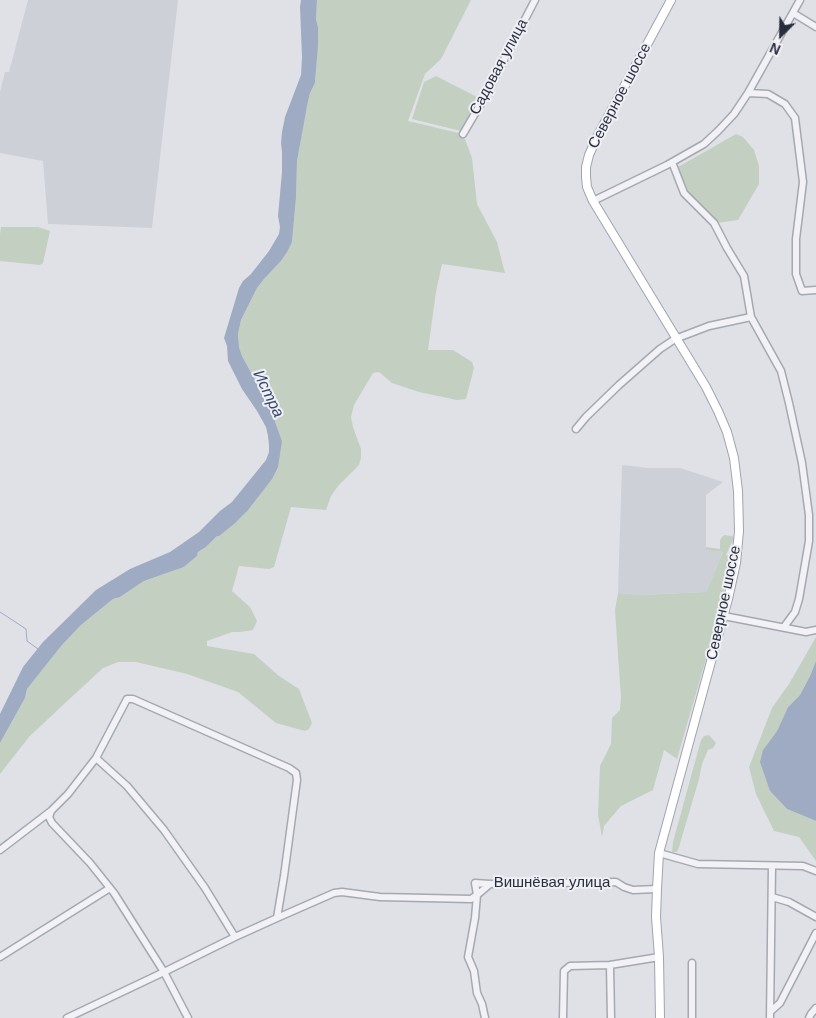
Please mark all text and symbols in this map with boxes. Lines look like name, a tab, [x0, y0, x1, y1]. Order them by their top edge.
north arrow	[756, 10, 806, 60]
street label: Садовая улица	[466, 16, 532, 118]
text: N	[767, 39, 783, 58]
street label: Северное шоссе	[585, 40, 655, 152]
water label: Истра	[248, 367, 288, 421]
street label: Северное шоссе	[703, 544, 745, 662]
street label: Вишнёвая улица	[494, 874, 610, 892]

